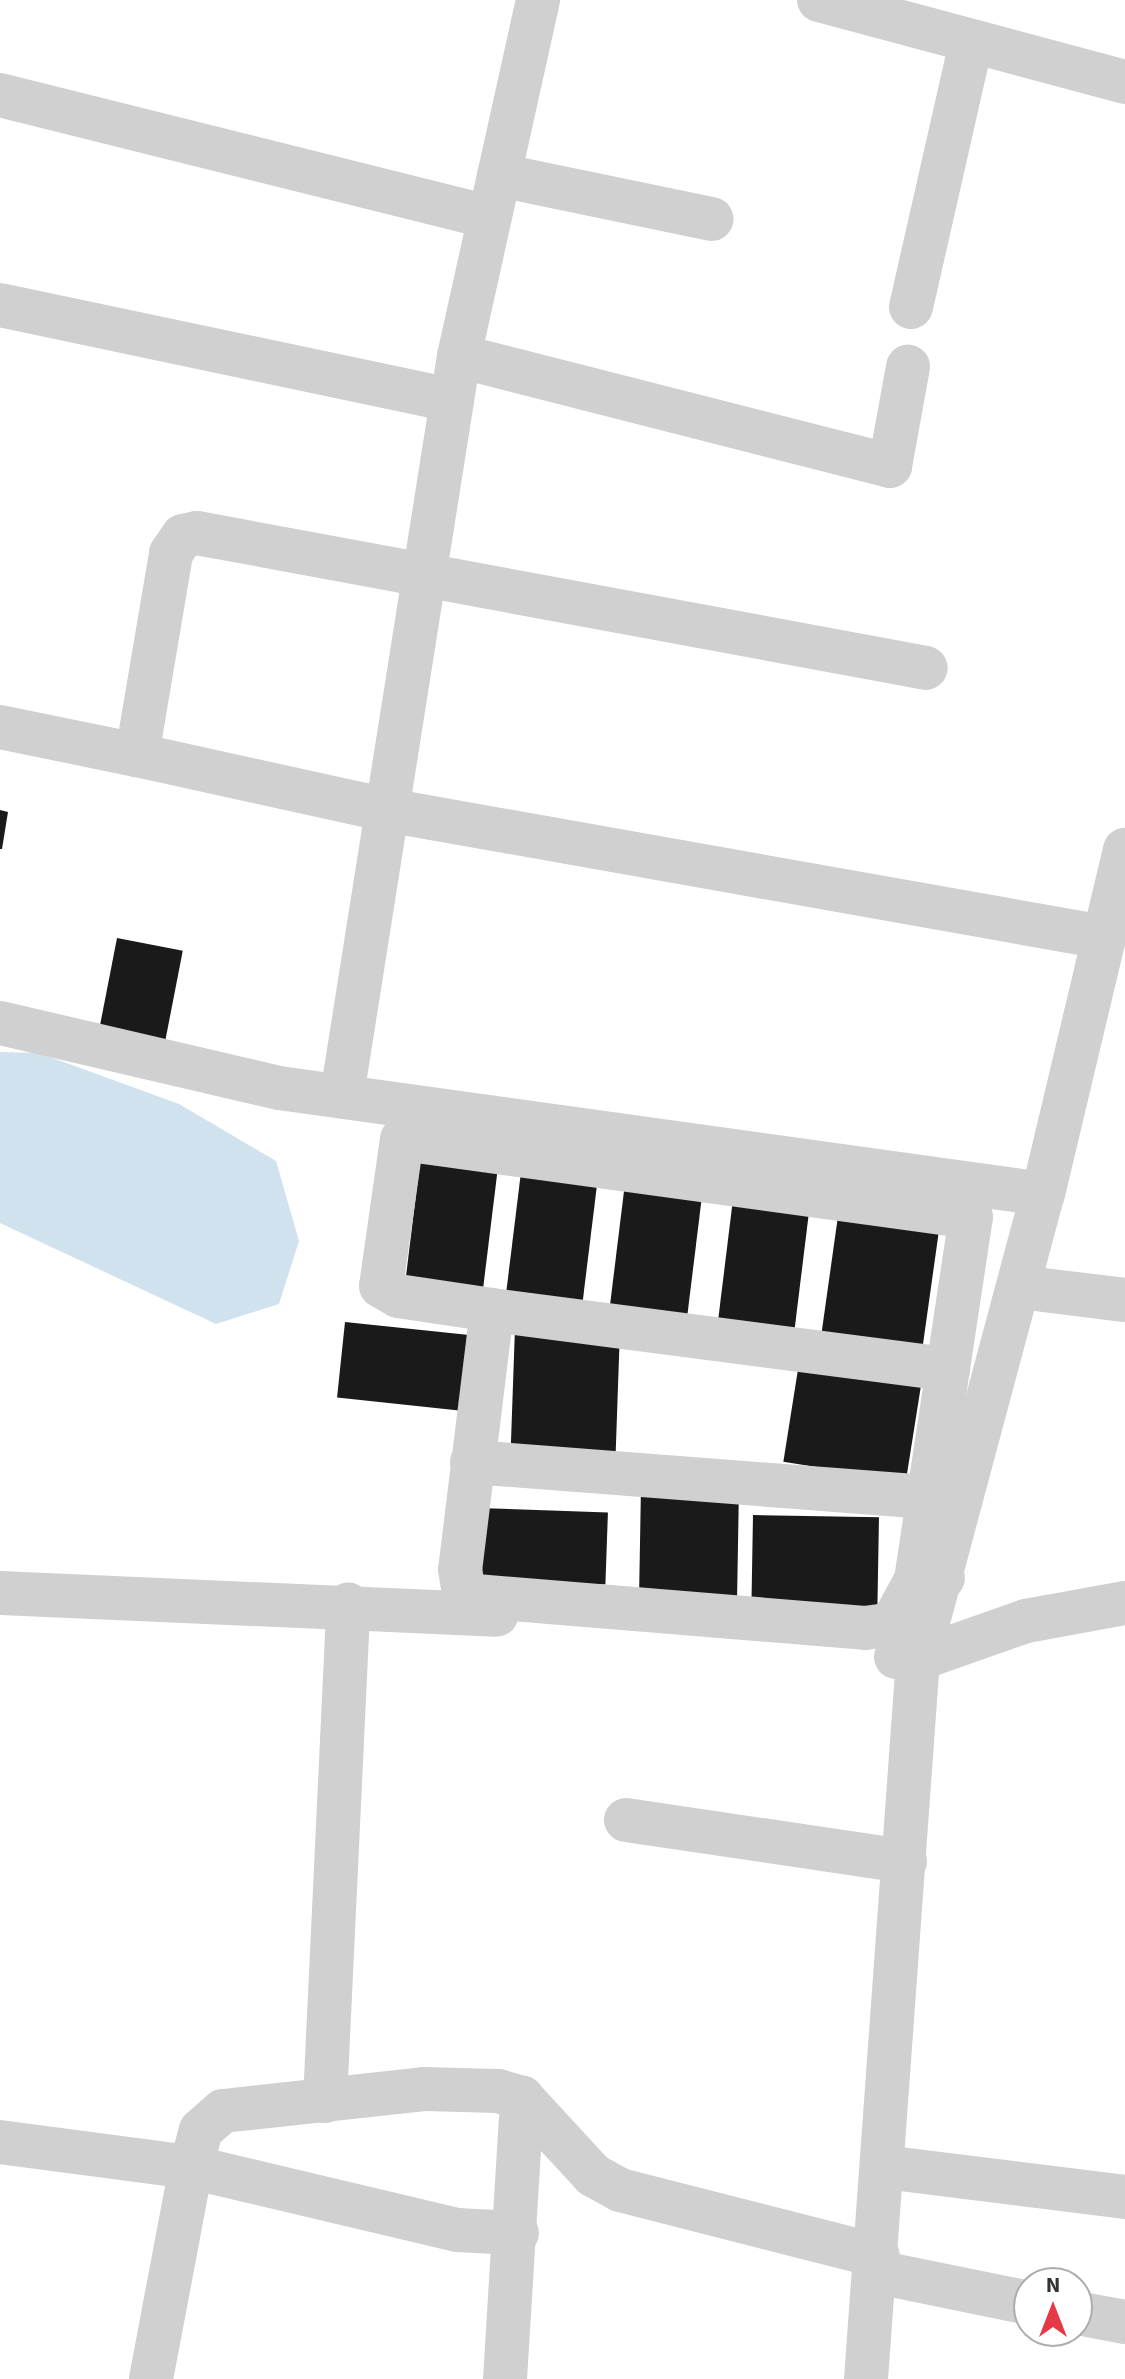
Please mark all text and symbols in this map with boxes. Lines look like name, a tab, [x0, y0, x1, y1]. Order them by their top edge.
north arrow	[1013, 2267, 1093, 2347]
text: N	[1046, 2269, 1060, 2301]

